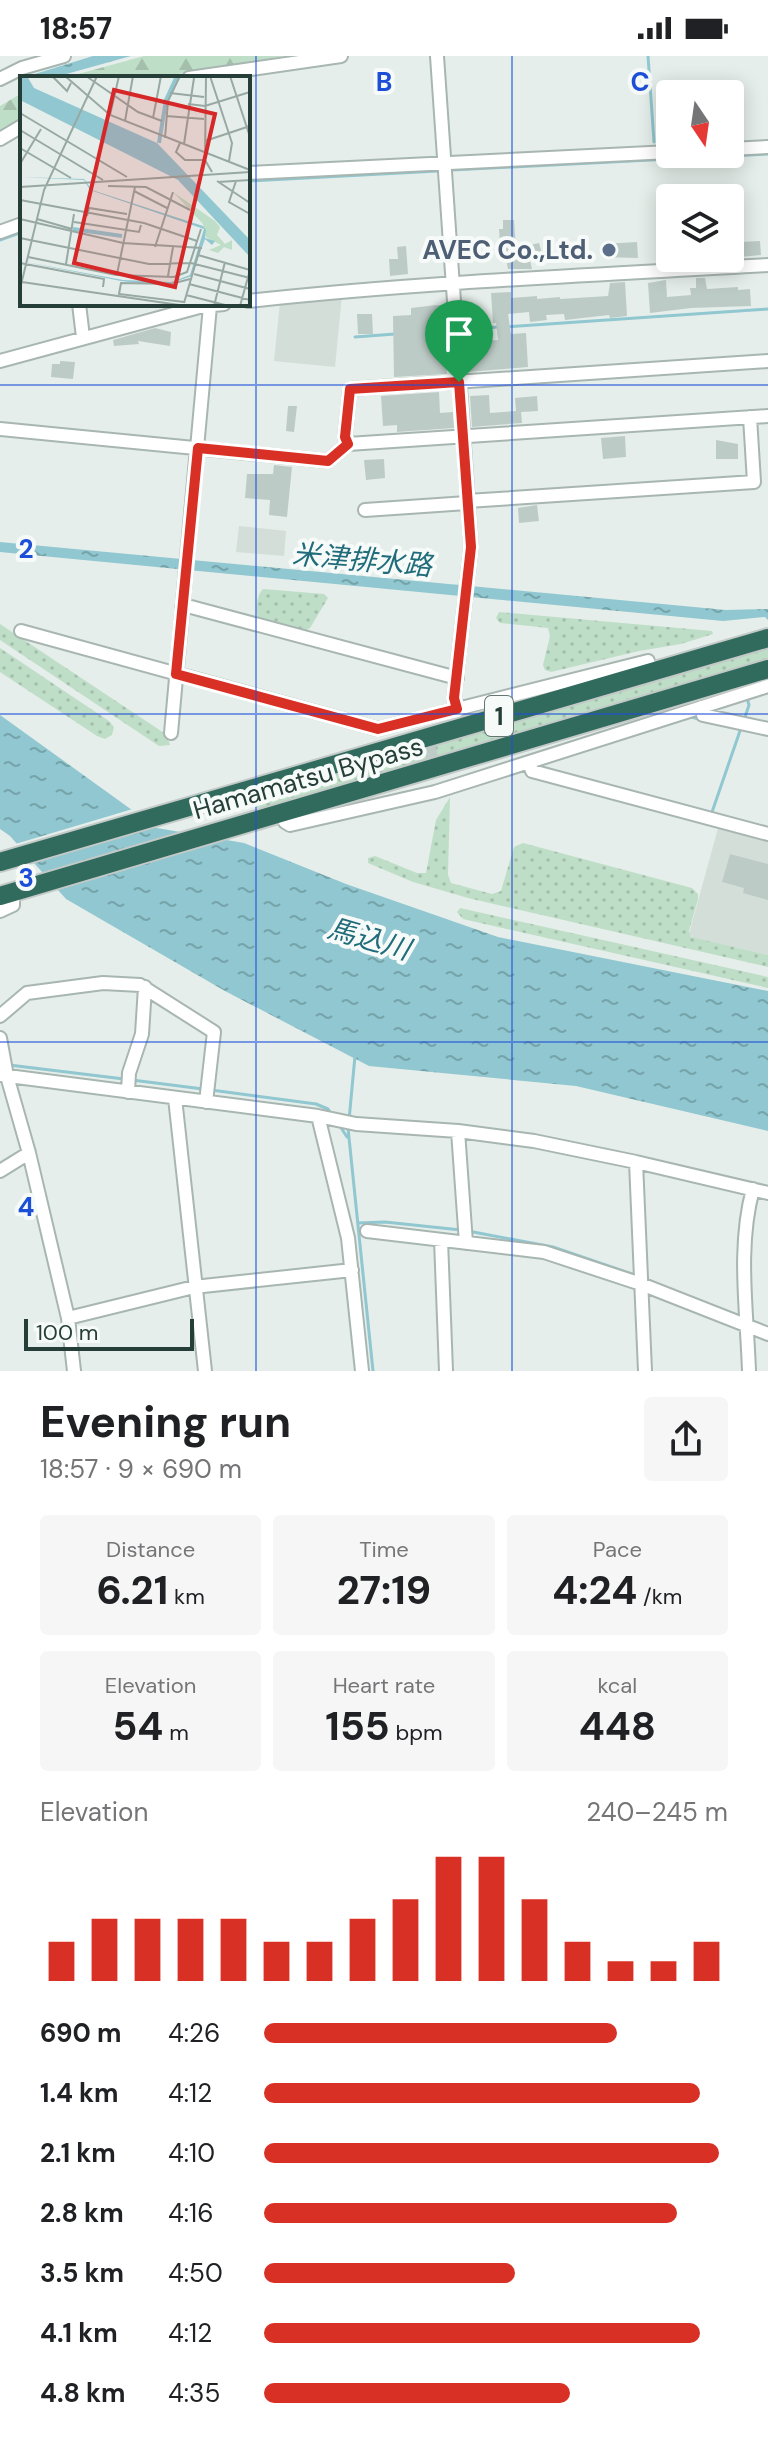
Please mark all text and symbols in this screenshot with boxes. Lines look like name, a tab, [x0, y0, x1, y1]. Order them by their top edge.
text: 18:57	[40, 9, 112, 48]
text: B	[376, 65, 392, 99]
text: C	[630, 65, 650, 99]
inset map	[20, 76, 250, 306]
north arrow	[656, 80, 744, 168]
map controls	[656, 80, 744, 272]
button: layers	[656, 184, 744, 272]
place label: AVEC Co.,Ltd.	[422, 233, 593, 267]
marker: AVEC Co.,Ltd.	[600, 241, 618, 259]
pin	[425, 300, 493, 382]
icon: arrive	[437, 312, 481, 356]
text: 2	[18, 532, 34, 566]
water label: 米津排水路	[291, 535, 435, 585]
road number: 1	[485, 696, 513, 736]
street label: Hamamatsu Bypass	[189, 729, 427, 827]
text: 3	[18, 861, 34, 895]
water label: 馬込川	[324, 910, 417, 969]
text: 4	[18, 1190, 34, 1224]
scale bar	[24, 1315, 194, 1351]
text: 100 m	[36, 1318, 98, 1347]
text: Evening run	[40, 1393, 291, 1451]
button: share	[644, 1397, 728, 1481]
text: 18:57 · 9 × 690 m	[40, 1452, 242, 1486]
text: Distance	[106, 1535, 195, 1564]
text: Time	[359, 1535, 409, 1564]
text: Pace	[593, 1535, 642, 1564]
text: 6.21	[97, 1564, 168, 1616]
text: 27:19	[337, 1564, 431, 1616]
text: 4:24	[552, 1564, 637, 1616]
text: km	[168, 1582, 205, 1611]
text: /km	[637, 1582, 682, 1611]
text: Elevation	[105, 1671, 197, 1700]
text: Heart rate	[333, 1671, 435, 1700]
text: kcal	[597, 1671, 637, 1700]
text: 54	[112, 1700, 163, 1752]
text: 155	[325, 1700, 390, 1752]
text: 448	[579, 1700, 656, 1752]
text: m	[163, 1718, 189, 1747]
text: bpm	[390, 1718, 443, 1747]
text: Elevation	[40, 1795, 148, 1829]
text: 240–245 m	[586, 1795, 728, 1829]
text: 690 m	[40, 2016, 121, 2050]
text: 4:26	[168, 2016, 220, 2050]
text: 1.4 km	[40, 2076, 119, 2110]
text: 4:12	[168, 2076, 212, 2110]
text: 2.1 km	[40, 2136, 116, 2170]
text: 4:10	[168, 2136, 215, 2170]
text: 2.8 km	[40, 2196, 124, 2230]
text: 4:16	[168, 2196, 213, 2230]
text: 3.5 km	[40, 2256, 124, 2290]
text: 4:50	[168, 2256, 223, 2290]
text: 4.1 km	[40, 2316, 118, 2350]
text: 4:12	[168, 2316, 212, 2350]
text: 4.8 km	[40, 2376, 126, 2410]
text: 4:35	[168, 2376, 220, 2410]

